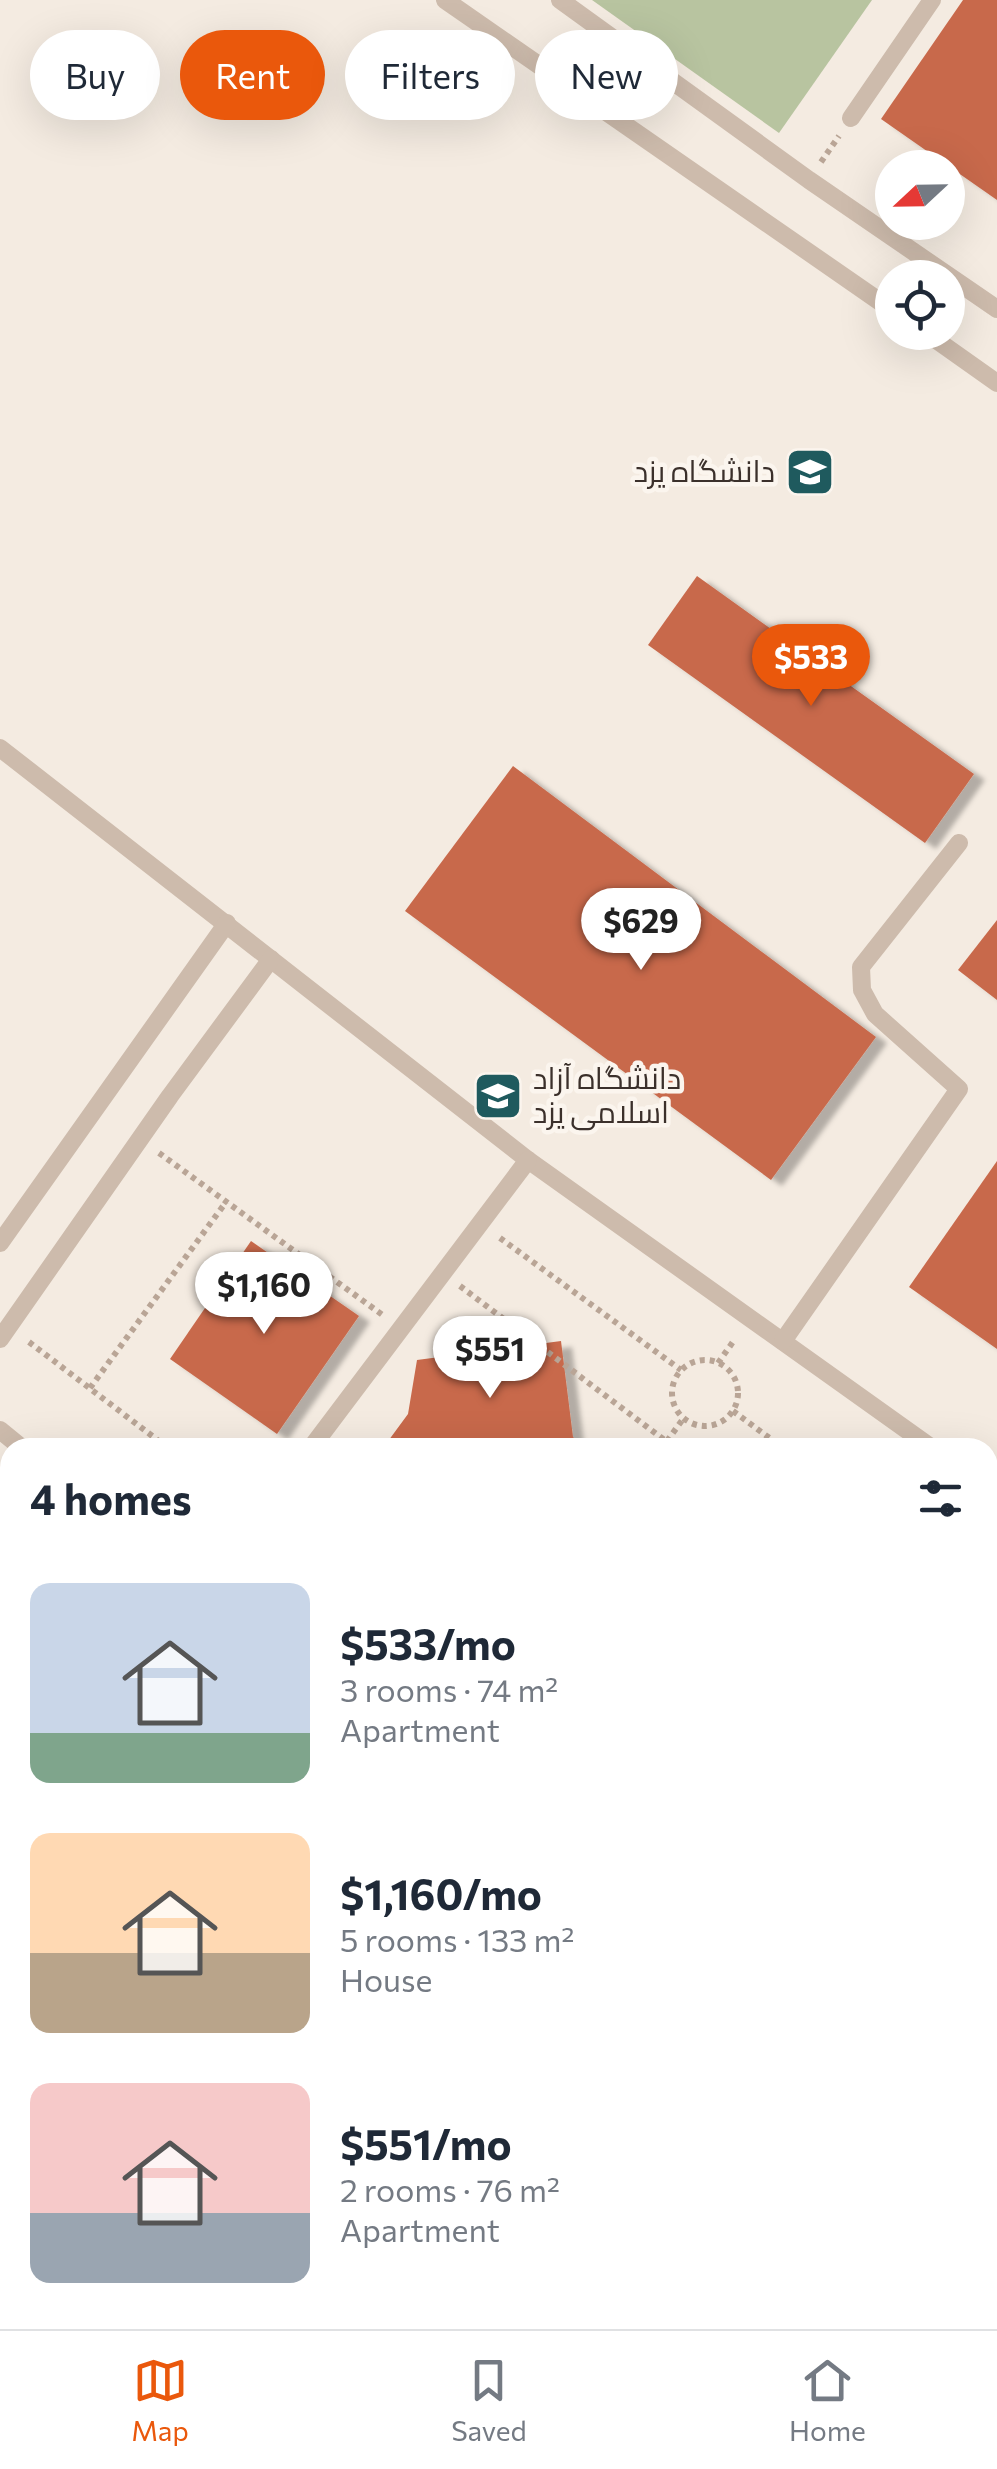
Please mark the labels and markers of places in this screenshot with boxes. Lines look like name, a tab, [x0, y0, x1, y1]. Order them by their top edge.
school or university icon: دانشگاه یزد	[784, 446, 836, 498]
place label: دانشگاه یزد	[634, 451, 775, 489]
pin: $533	[752, 624, 870, 709]
pin: $629	[582, 888, 700, 973]
place label: دانشگاه آزاد اسلامی یزد	[533, 1058, 681, 1131]
school or university icon: دانشگاه آزاد اسلامی یزد	[472, 1070, 524, 1122]
pin: $1,160	[183, 1252, 345, 1337]
pin: $551	[431, 1316, 549, 1401]

